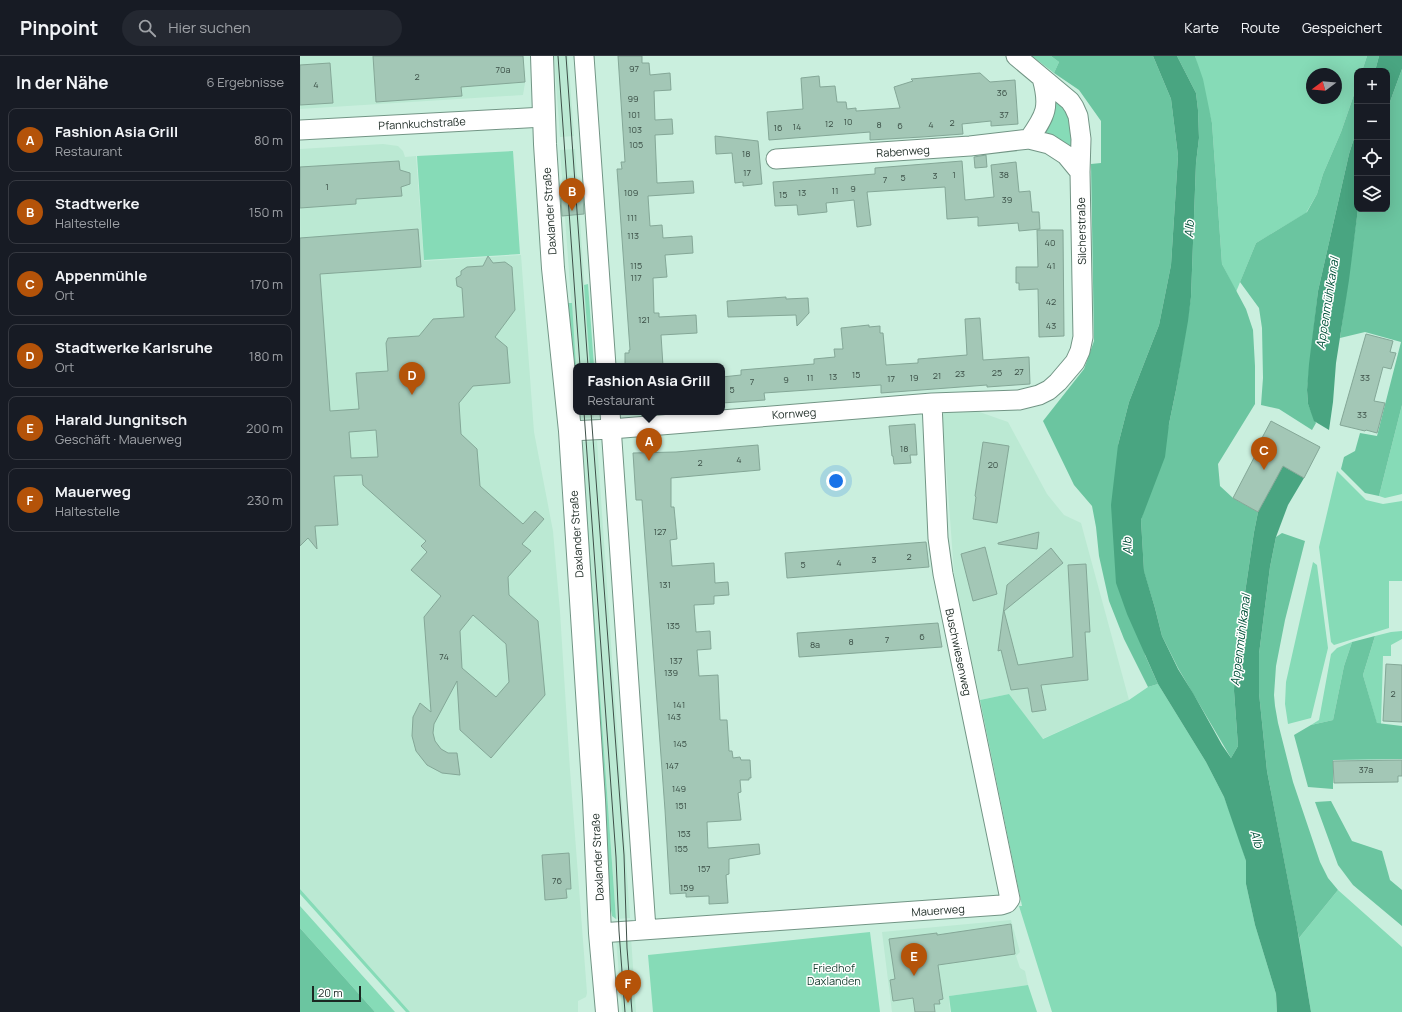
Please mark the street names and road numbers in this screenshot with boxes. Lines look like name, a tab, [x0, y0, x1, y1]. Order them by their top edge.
street label: Pfannkuchstraße	[378, 113, 467, 133]
street label: Rabenweg	[876, 142, 930, 160]
street label: Daxlander Straße	[538, 166, 560, 255]
street label: Silcherstraße	[1073, 196, 1089, 265]
street label: Kornweg	[771, 404, 817, 422]
street label: Daxlander Straße	[565, 489, 587, 578]
street label: Buschwiesenweg	[942, 607, 976, 697]
street label: Daxlander Straße	[587, 812, 607, 901]
street label: Mauerweg	[911, 901, 965, 919]

